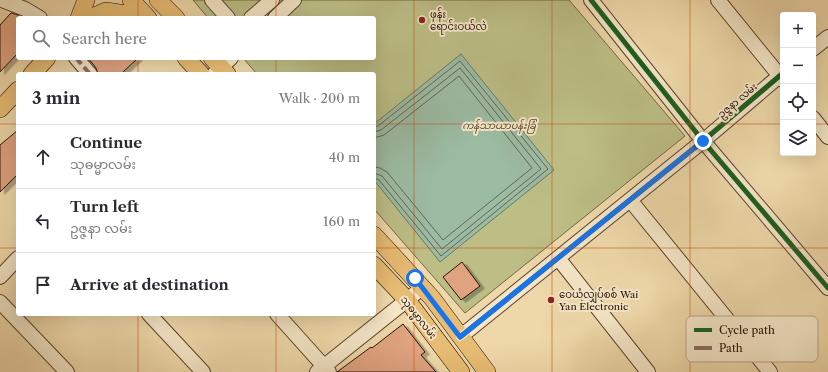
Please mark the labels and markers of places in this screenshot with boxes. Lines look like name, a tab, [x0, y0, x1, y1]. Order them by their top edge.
place label: ဖုန်း ရောင်းဝယ်လဲ	[430, 7, 487, 35]
marker: ဖုန်း ရောင်းဝယ်လဲ	[417, 15, 427, 25]
place label: ဝေယံလျှပ်စစ် Wai Yan Electronic	[558, 287, 638, 313]
marker: ဝေယံလျှပ်စစ် Wai Yan Electronic	[546, 295, 556, 305]

